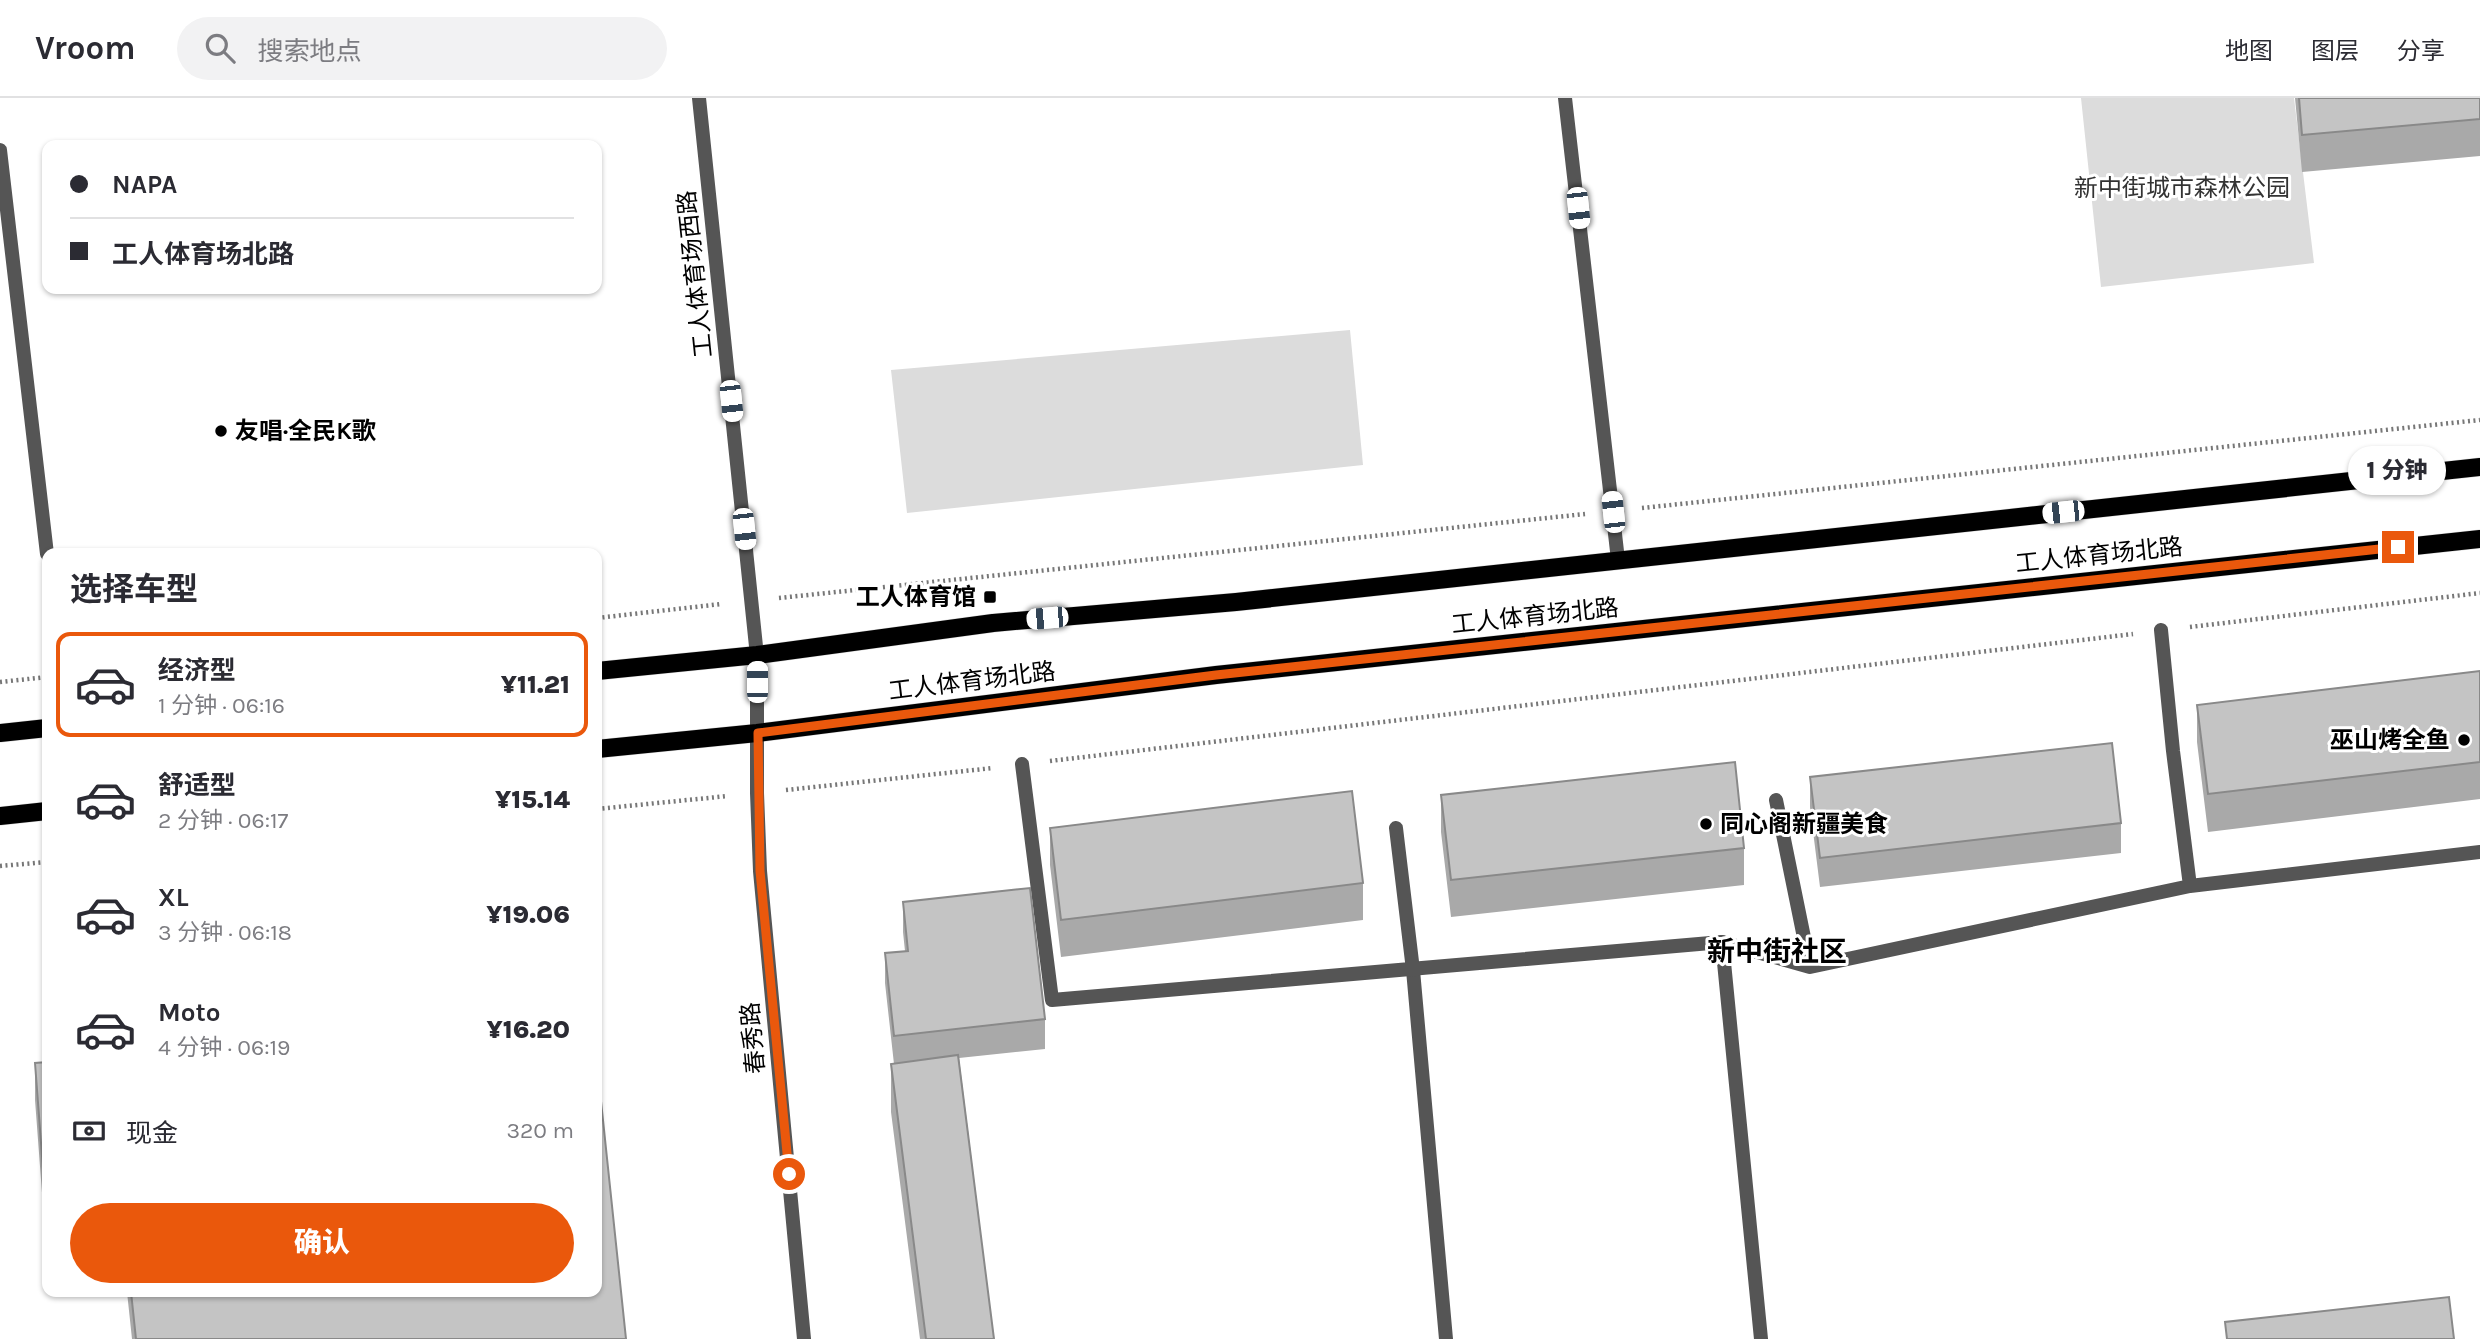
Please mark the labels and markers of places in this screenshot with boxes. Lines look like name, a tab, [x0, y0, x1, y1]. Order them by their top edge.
place label: 友唱·全民K歌	[235, 417, 377, 445]
marker: 友唱·全民K歌	[213, 423, 229, 439]
place label: 工人体育馆	[856, 583, 976, 611]
marker: 工人体育馆	[982, 589, 998, 605]
place label: 巫山烤全鱼	[2330, 726, 2450, 754]
marker: 巫山烤全鱼	[2456, 732, 2472, 748]
place label: 同心阁新疆美食	[1720, 810, 1888, 838]
marker: 同心阁新疆美食	[1698, 816, 1714, 832]

